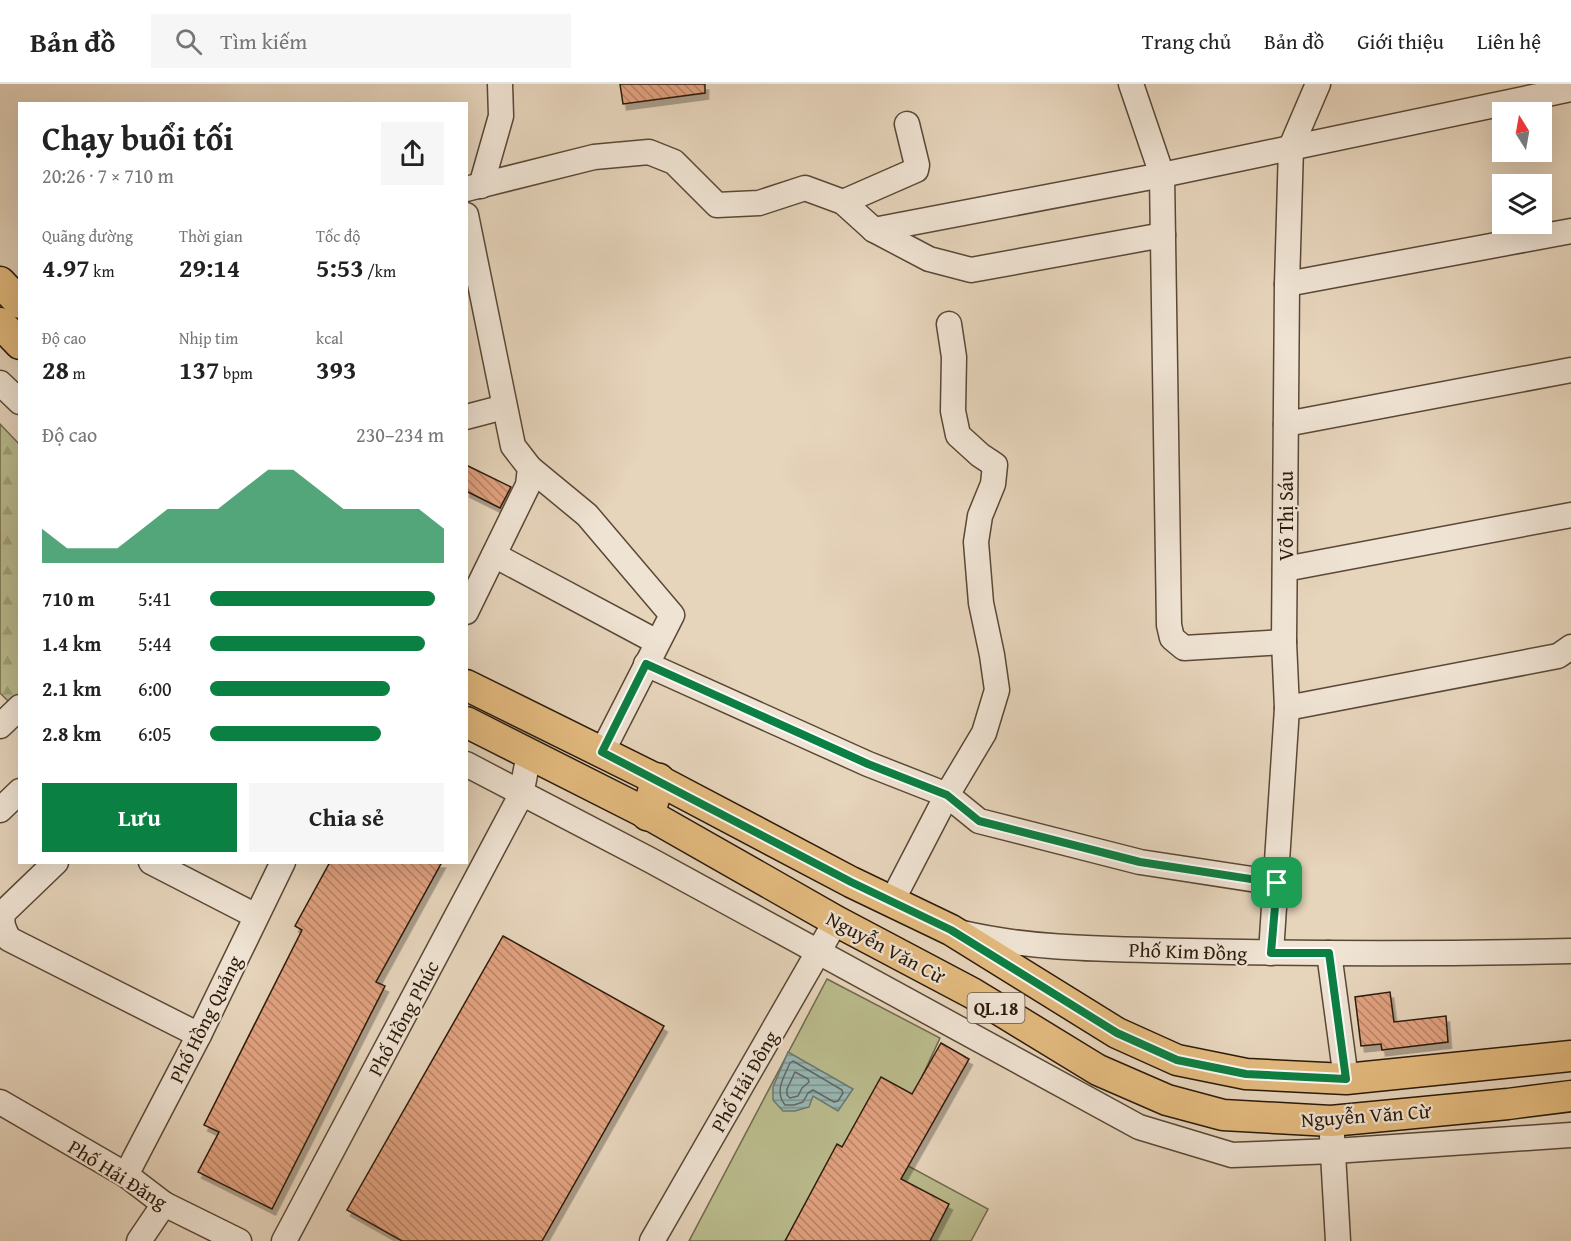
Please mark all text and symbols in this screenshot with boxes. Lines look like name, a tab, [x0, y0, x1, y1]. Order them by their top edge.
search box	[151, 14, 571, 68]
text: Bản đồ	[30, 21, 115, 62]
icon: search	[172, 25, 205, 58]
text: Tìm kiếm	[220, 25, 307, 57]
text: Trang chủ	[1142, 26, 1231, 57]
text: Bản đồ	[1264, 26, 1324, 57]
text: Giới thiệu	[1357, 26, 1444, 57]
text: Liên hệ	[1477, 26, 1541, 57]
north arrow	[1492, 102, 1552, 162]
map controls	[1492, 102, 1552, 234]
text: Chạy buổi tối	[42, 114, 234, 162]
button: share	[381, 122, 444, 185]
text: 20:26 · 7 × 710 m	[42, 161, 174, 190]
button: layers	[1492, 174, 1552, 234]
text: Quãng đường	[42, 224, 133, 248]
text: Thời gian	[179, 224, 243, 248]
text: Tốc độ	[316, 224, 360, 248]
text: 4.97	[42, 248, 90, 287]
text: 29:14	[179, 248, 240, 287]
text: 5:53	[316, 248, 364, 287]
text: km	[90, 259, 114, 283]
text: /km	[364, 259, 396, 283]
text: Độ cao	[42, 326, 86, 350]
text: Nhịp tim	[179, 326, 238, 350]
text: kcal	[316, 326, 343, 350]
text: 28	[42, 350, 69, 389]
text: 137	[179, 350, 219, 389]
text: 393	[316, 350, 356, 389]
text: m	[69, 361, 86, 385]
text: bpm	[219, 361, 253, 385]
text: Độ cao	[42, 420, 97, 449]
text: 230–234 m	[356, 420, 444, 449]
street label: Võ Thị Sáu	[1271, 471, 1300, 561]
text: 710 m	[42, 584, 95, 613]
text: 5:41	[138, 584, 172, 613]
text: 1.4 km	[42, 629, 101, 658]
text: 5:44	[138, 629, 172, 658]
text: 2.1 km	[42, 674, 101, 703]
text: 6:00	[138, 674, 172, 703]
text: 2.8 km	[42, 719, 101, 748]
text: 6:05	[138, 719, 172, 748]
button: Lưu	[42, 783, 237, 852]
button: Chia sẻ	[249, 783, 444, 852]
pin	[1251, 857, 1302, 908]
icon: arrive	[1260, 866, 1293, 899]
street label: Nguyễn Văn Cừ	[822, 904, 951, 991]
street label: Phố Kim Đồng	[1128, 934, 1248, 968]
street label: Phố Hồng Quảng	[161, 950, 249, 1088]
street label: Phố Hồng Phúc	[360, 955, 446, 1081]
road number: QL.18	[968, 993, 1024, 1023]
street label: Phố Hải Đông	[703, 1025, 785, 1137]
street label: Nguyễn Văn Cừ	[1300, 1096, 1432, 1134]
street label: Phố Hải Đăng	[63, 1132, 173, 1216]

